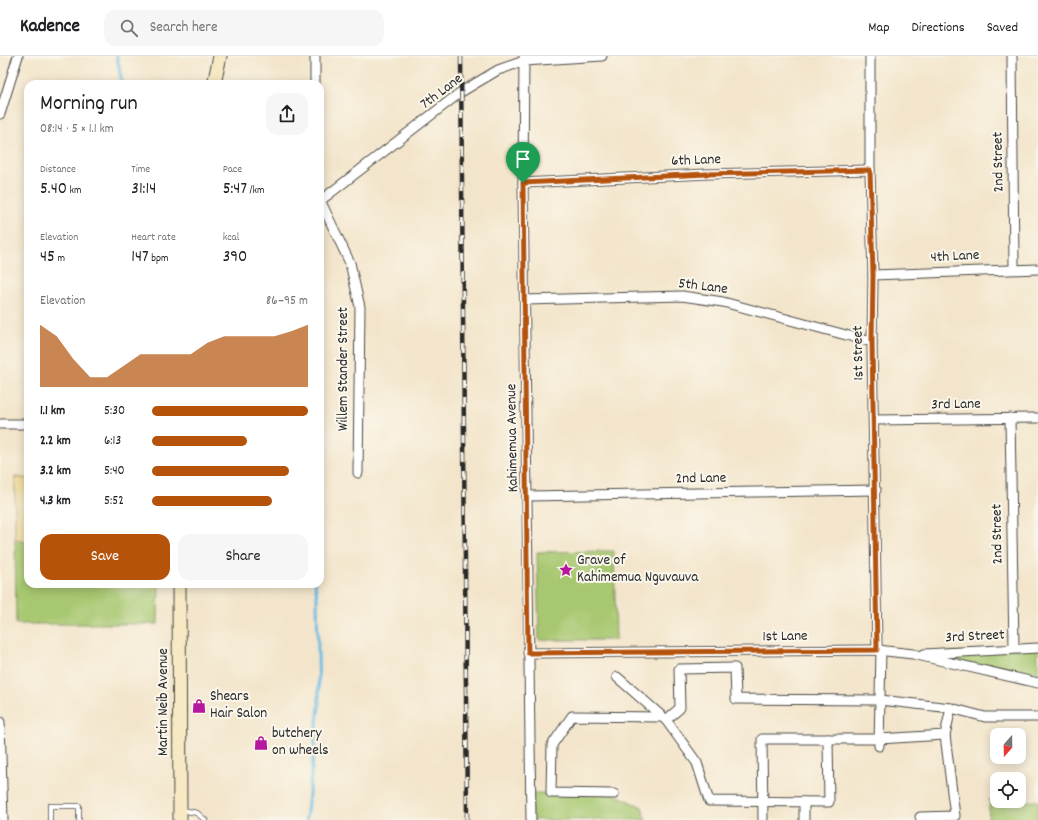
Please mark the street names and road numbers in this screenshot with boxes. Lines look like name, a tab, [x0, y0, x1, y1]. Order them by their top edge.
street label: 7th Lane	[416, 68, 468, 115]
street label: 2nd Street	[987, 131, 1011, 192]
street label: 6th Lane	[671, 149, 722, 173]
street label: 4th Lane	[930, 245, 980, 269]
street label: 5th Lane	[677, 273, 729, 301]
street label: Willem Stander Street	[333, 307, 355, 431]
street label: 1st Street	[848, 325, 870, 381]
street label: Kahimemua Avenue	[501, 383, 525, 493]
street label: 3rd Lane	[931, 394, 981, 416]
street label: 2nd Lane	[675, 468, 727, 490]
street label: 2nd Street	[986, 503, 1010, 564]
street label: 3rd Street	[945, 624, 1006, 650]
street label: 1st Lane	[762, 626, 808, 648]
street label: Martin Neib Avenue	[153, 648, 175, 756]

